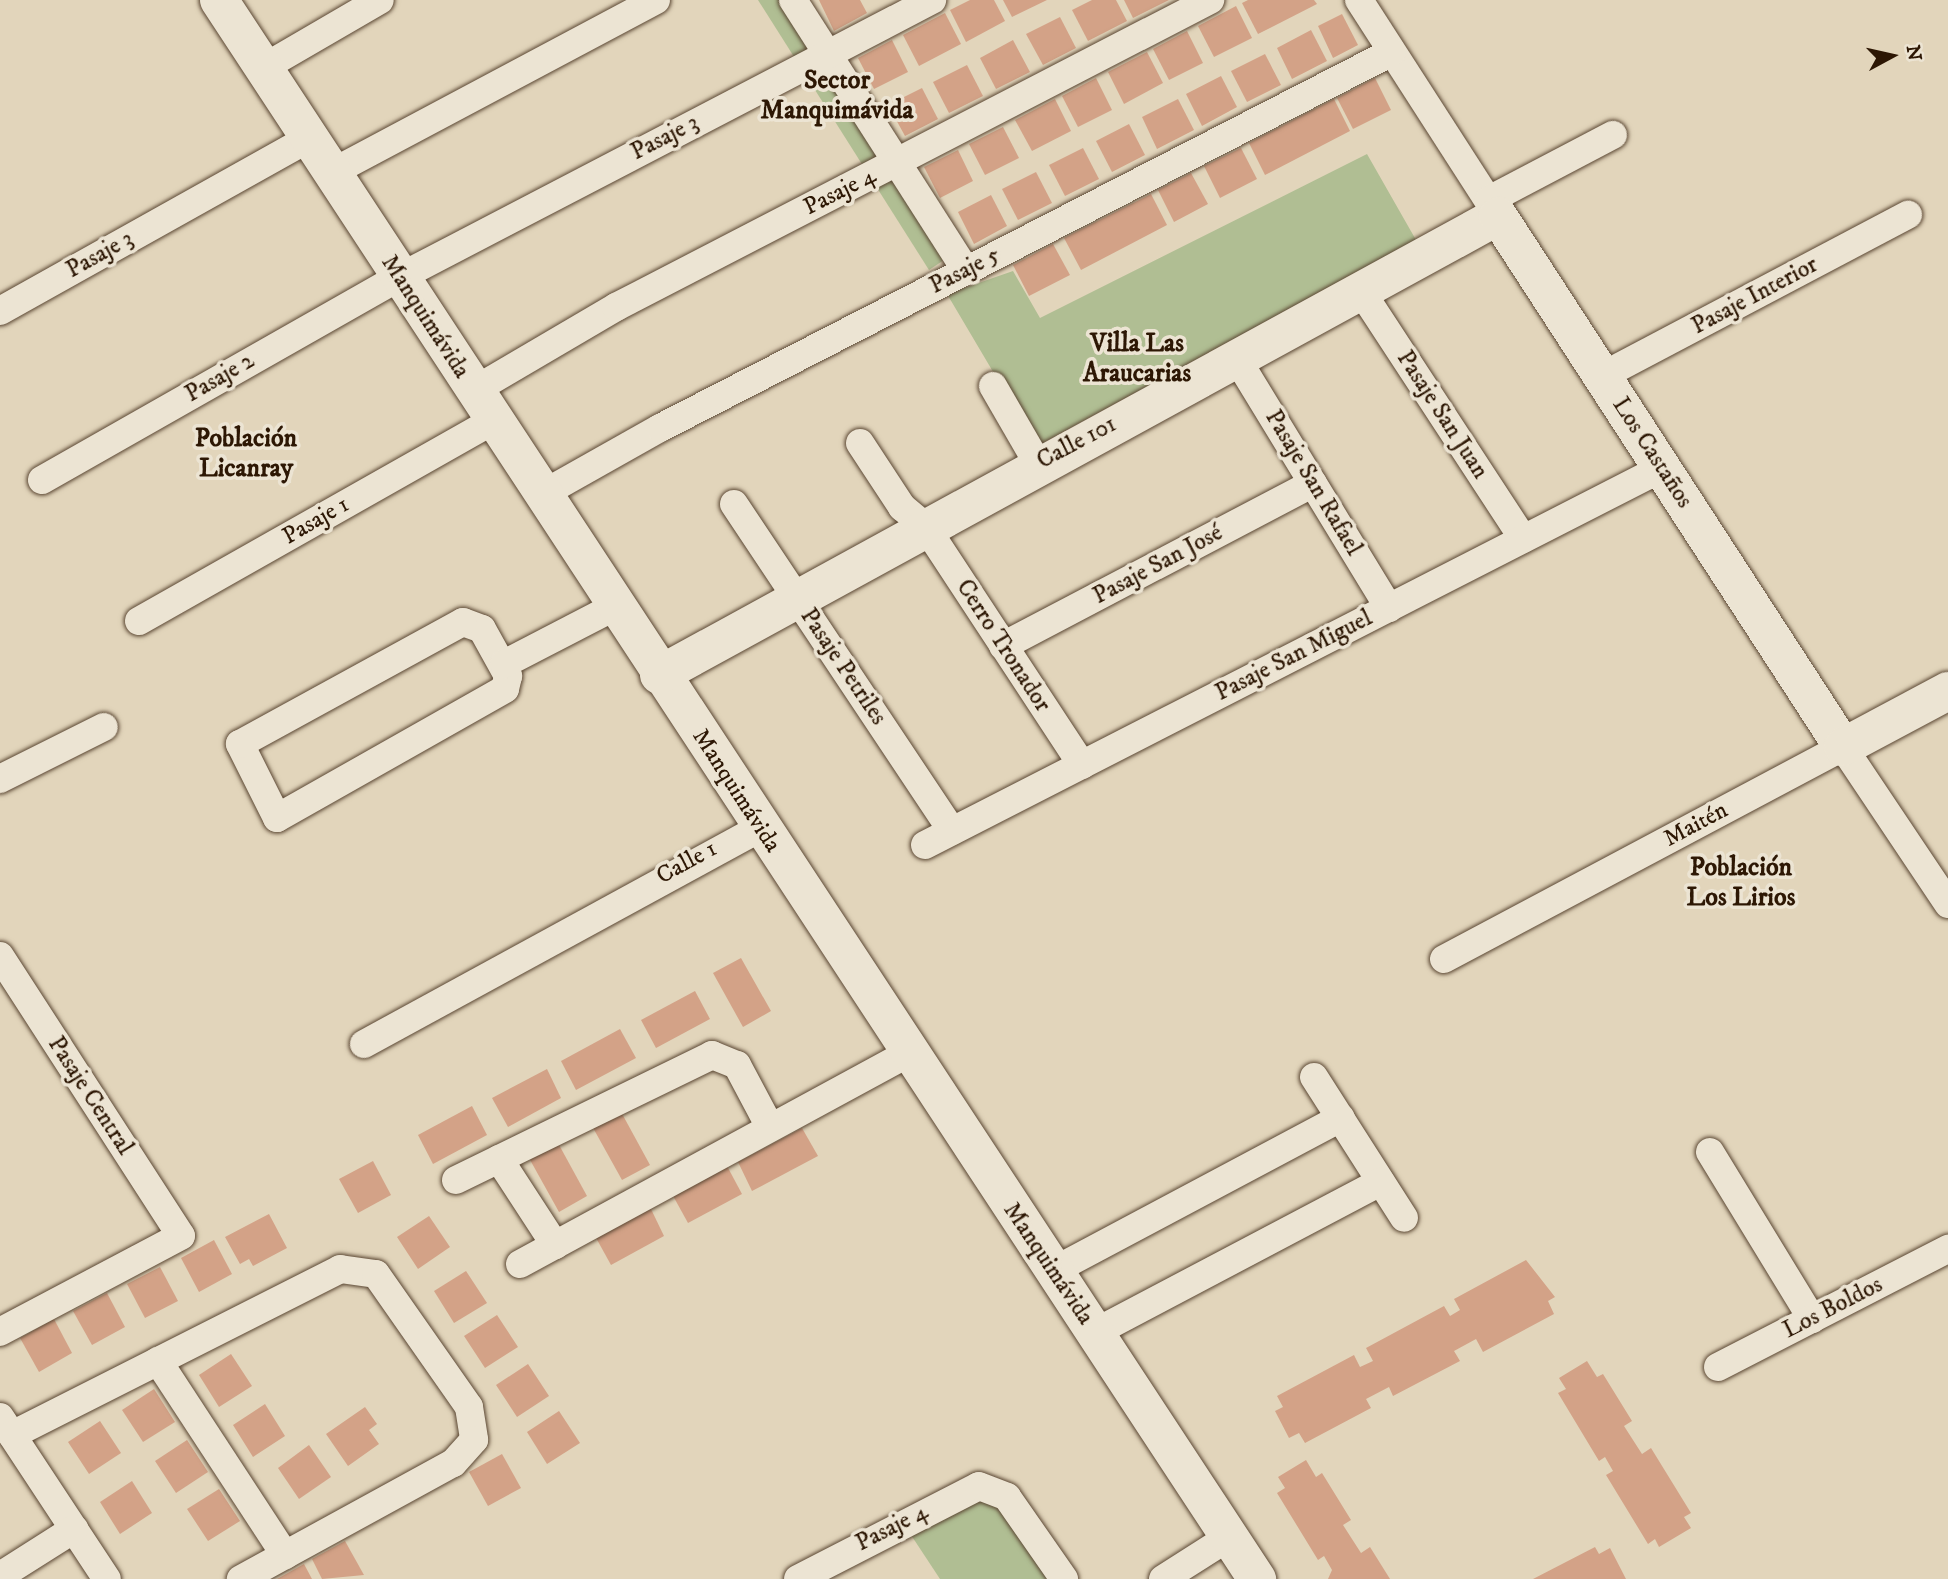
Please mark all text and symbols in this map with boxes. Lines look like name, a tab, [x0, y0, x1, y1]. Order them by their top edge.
north arrow	[1857, 21, 1927, 91]
text: N	[1901, 44, 1926, 62]
district label: Sector Manquimávida	[760, 65, 914, 126]
street label: Pasaje 3	[626, 109, 704, 167]
street label: Pasaje 4	[799, 162, 881, 222]
street label: Pasaje 3	[61, 225, 139, 285]
street label: Pasaje 5	[925, 241, 1005, 301]
street label: Manquimávida	[374, 250, 476, 384]
street label: Pasaje Interior	[1687, 251, 1823, 341]
district label: Villa Las Araucarias	[1083, 328, 1191, 390]
street label: Pasaje San Juan	[1390, 345, 1494, 485]
street label: Pasaje 2	[180, 347, 260, 409]
street label: Los Castaños	[1606, 392, 1698, 514]
street label: Pasaje San Rafael	[1258, 405, 1368, 561]
street label: Calle 101	[1032, 410, 1122, 476]
district label: Población Licanray	[195, 423, 297, 485]
street label: Pasaje 1	[278, 491, 354, 551]
street label: Pasaje San José	[1088, 519, 1228, 611]
street label: Cerro Tronador	[949, 574, 1057, 718]
street label: Pasaje Petriles	[793, 603, 893, 731]
street label: Pasaje San Miguel	[1211, 604, 1377, 708]
street label: Manquimávida	[685, 724, 787, 858]
street label: Maitén	[1659, 796, 1733, 854]
street label: Calle 1	[652, 835, 722, 891]
district label: Población Los Lirios	[1687, 852, 1795, 914]
street label: Pasaje Central	[41, 1031, 139, 1161]
street label: Manquimávida	[997, 1197, 1099, 1331]
street label: Los Boldos	[1778, 1271, 1888, 1345]
street label: Pasaje 4	[851, 1498, 933, 1558]

